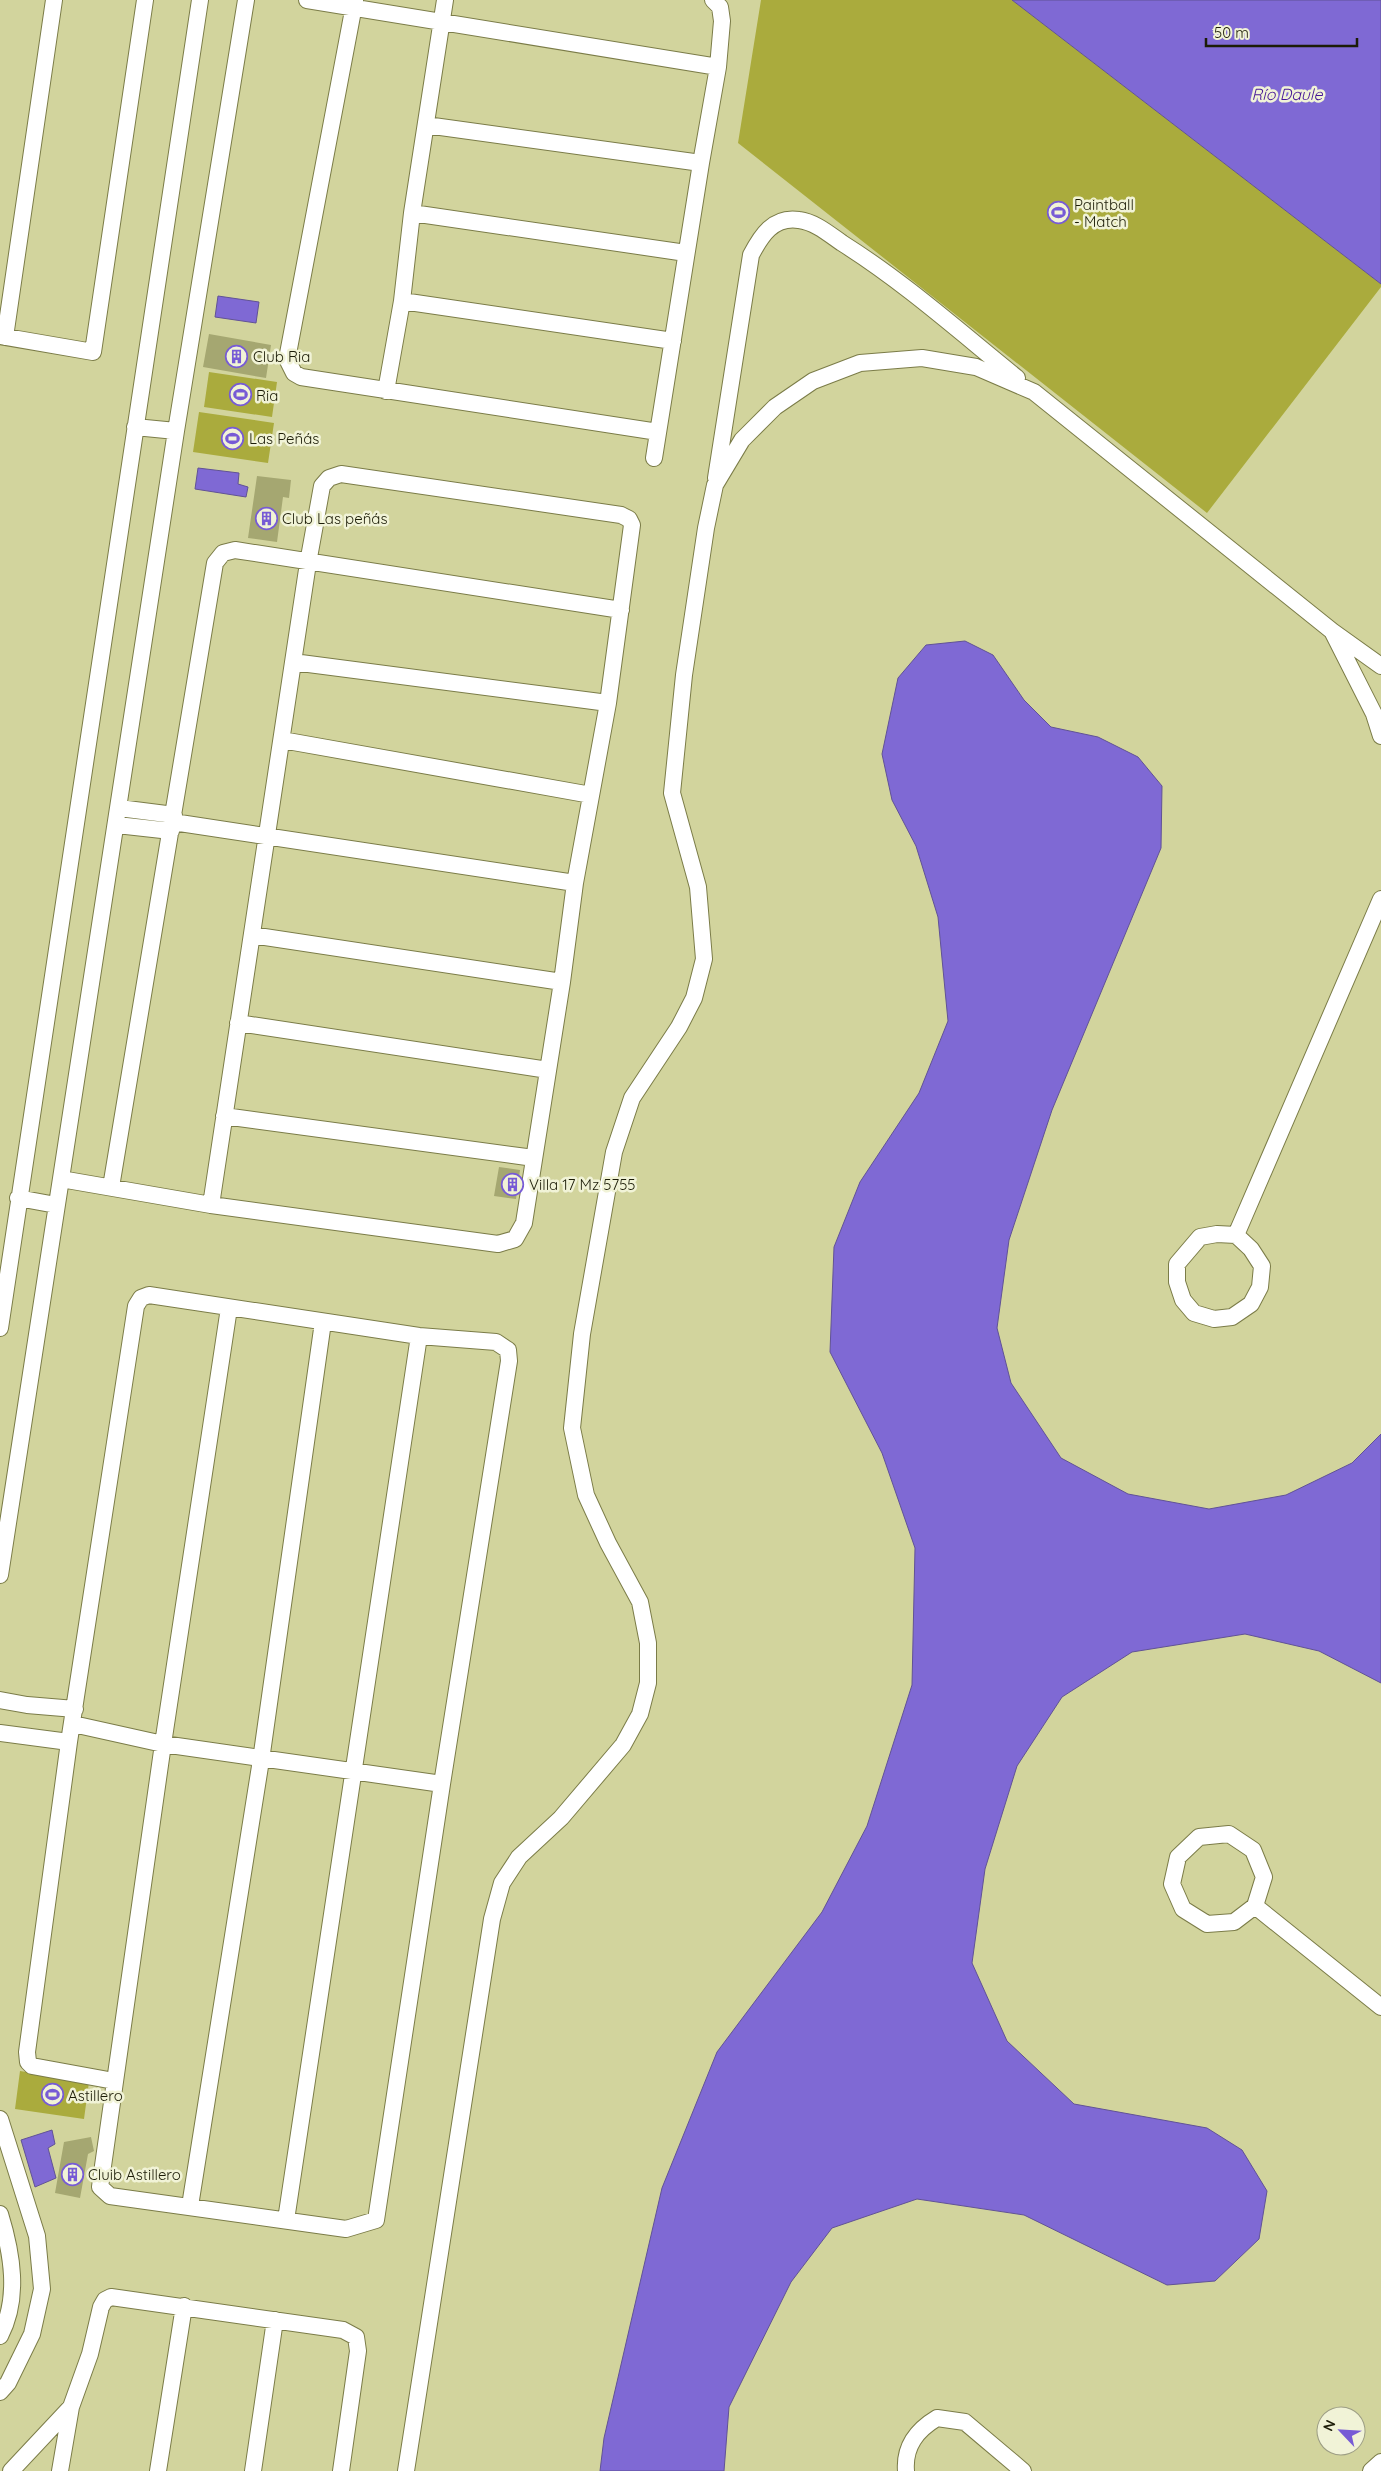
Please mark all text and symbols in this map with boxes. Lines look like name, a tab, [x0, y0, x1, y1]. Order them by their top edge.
scale bar	[1206, 15, 1357, 47]
text: 50 m	[1214, 23, 1249, 42]
water label: Río Daule	[1252, 84, 1323, 104]
place label: Paintball - Match	[1074, 195, 1134, 231]
sports icon: Paintball - Match	[1046, 201, 1070, 225]
building icon: Club Ria	[225, 344, 249, 368]
place label: Club Ria	[253, 347, 310, 366]
sports icon: Ria	[228, 383, 252, 407]
place label: Ria	[256, 386, 278, 405]
sports icon: Las Peñás	[221, 426, 245, 450]
place label: Las Peñás	[249, 429, 319, 448]
building icon: Club Las peñás	[254, 506, 278, 530]
place label: Club Las peñás	[282, 509, 387, 528]
building icon: Villa 17 Mz 5755	[501, 1172, 525, 1196]
place label: Villa 17 Mz 5755	[529, 1175, 636, 1194]
sports icon: Astillero	[40, 2083, 64, 2107]
place label: Astillero	[68, 2086, 123, 2105]
building icon: Cluib Astillero	[60, 2162, 84, 2186]
place label: Cluib Astillero	[88, 2165, 181, 2184]
north arrow	[1316, 2406, 1366, 2456]
text: N	[1319, 2417, 1340, 2434]

